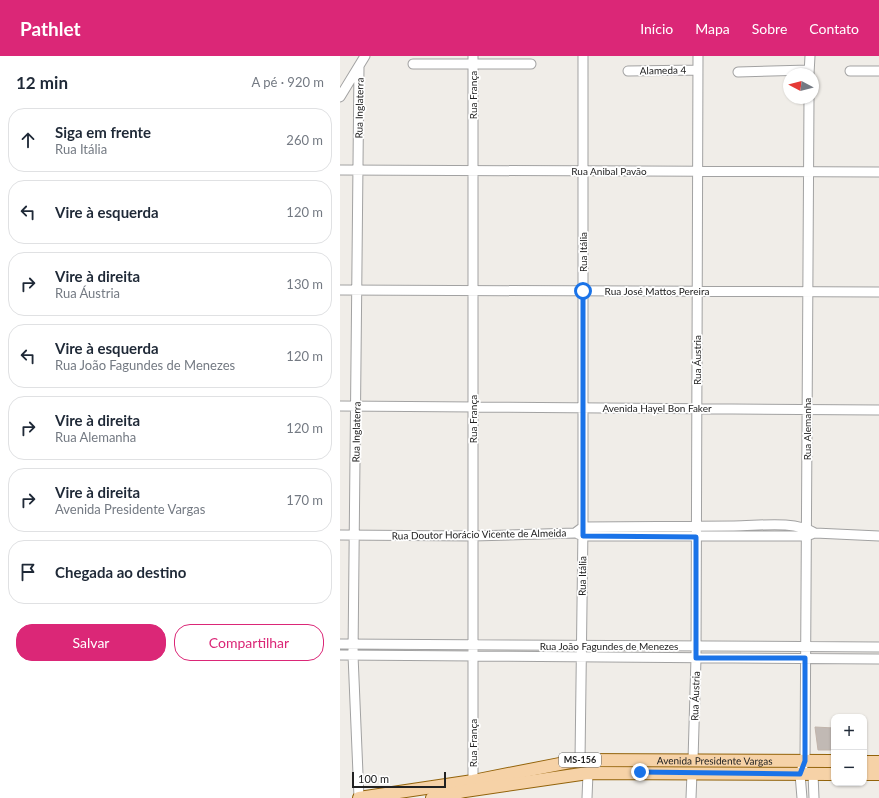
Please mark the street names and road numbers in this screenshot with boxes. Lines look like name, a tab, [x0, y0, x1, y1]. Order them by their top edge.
street label: Alameda 4	[640, 64, 687, 76]
street label: Rua França	[467, 71, 479, 119]
street label: Rua Inglaterra	[352, 77, 366, 139]
street label: Rua Anibal Pavão	[571, 165, 647, 177]
street label: Rua Itália	[577, 232, 589, 272]
street label: Rua José Mattos Pereira	[605, 285, 709, 297]
street label: Rua Áustria	[691, 335, 703, 385]
street label: Rua França	[467, 395, 479, 443]
street label: Rua Alemanha	[801, 398, 813, 460]
street label: Rua Inglaterra	[349, 401, 363, 463]
street label: Avenida Hayel Bon Faker	[602, 402, 712, 414]
street label: Rua Doutor Horácio Vicente de Almeida	[392, 526, 566, 542]
street label: Rua Itália	[576, 556, 588, 596]
street label: Rua João Fagundes de Menezes	[540, 640, 678, 652]
street label: Rua Áustria	[688, 671, 702, 721]
street label: Rua França	[467, 719, 479, 767]
road number: MS-156	[559, 753, 601, 767]
street label: Avenida Presidente Vargas	[657, 754, 773, 767]

